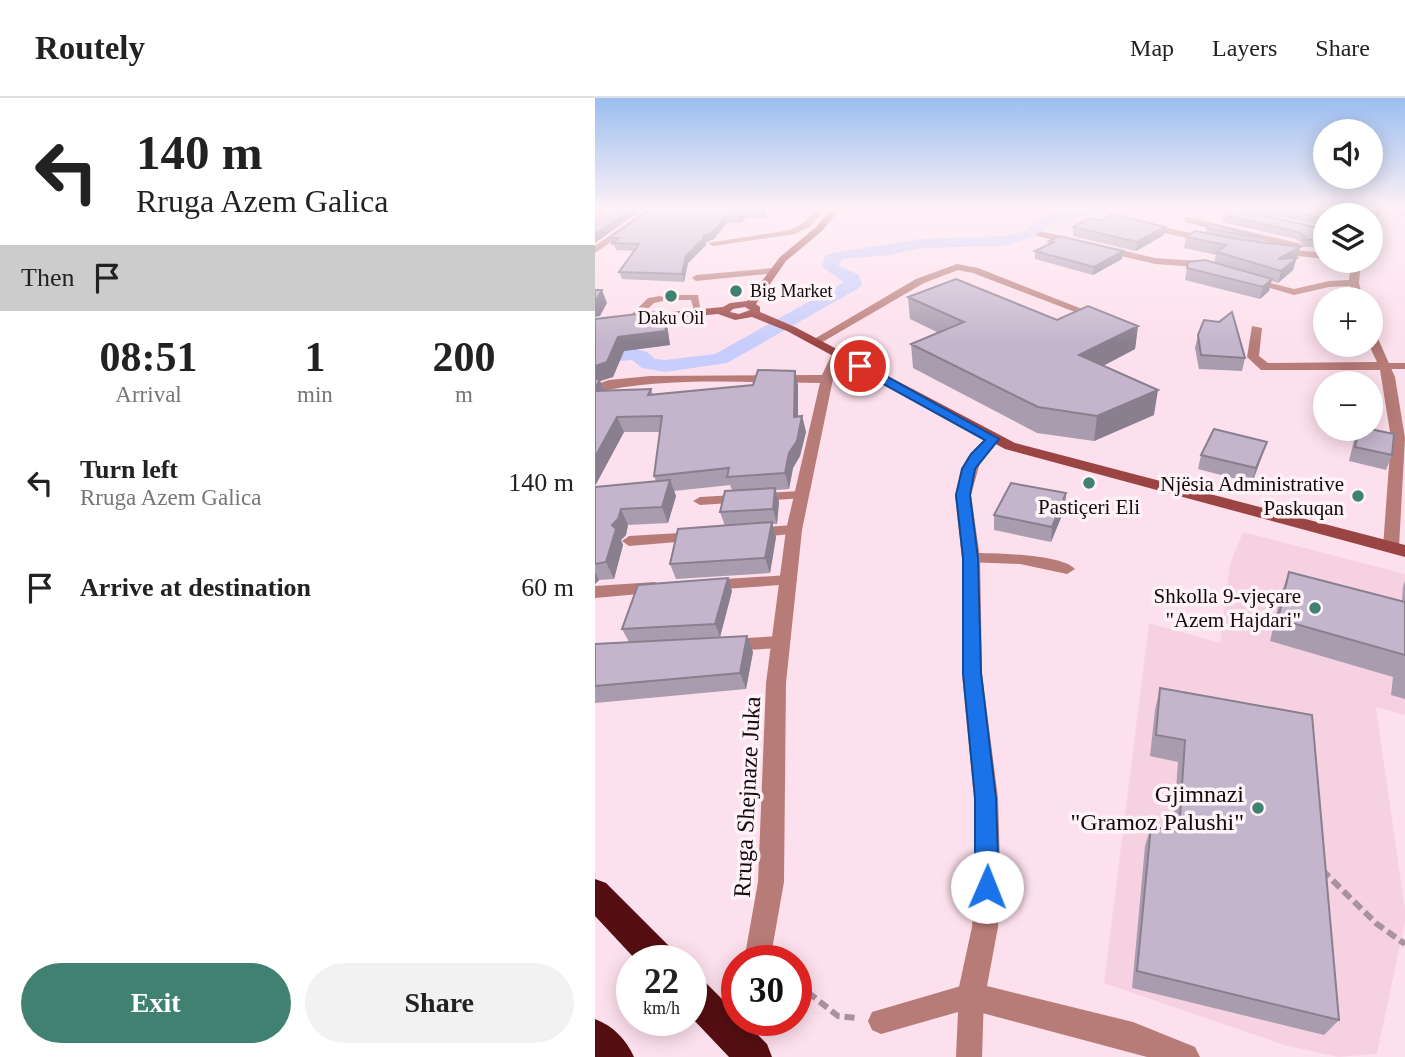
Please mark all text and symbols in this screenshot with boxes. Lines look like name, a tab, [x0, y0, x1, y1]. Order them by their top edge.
text: Routely	[35, 30, 145, 66]
text: Map	[1130, 35, 1174, 61]
text: Layers	[1212, 35, 1277, 61]
text: Share	[1315, 35, 1370, 61]
map controls	[1313, 119, 1383, 441]
button: sound	[1313, 119, 1383, 189]
text: 140 m	[136, 125, 263, 180]
icon: left	[21, 126, 112, 217]
text: Rruga Azem Galica	[136, 183, 388, 219]
button: layers	[1313, 203, 1383, 273]
icon: arrive	[88, 259, 126, 297]
text: Then	[21, 263, 74, 292]
place label: Big Market	[750, 281, 833, 301]
marker: Big Market	[728, 283, 744, 299]
button: +	[1313, 287, 1383, 357]
marker: Daku Oil	[663, 288, 679, 304]
place label: Daku Oil	[638, 308, 704, 328]
text: 08:51	[100, 334, 198, 380]
text: 1	[304, 334, 325, 380]
text: 200	[432, 334, 495, 380]
pin	[830, 336, 890, 396]
icon: arrive	[841, 347, 879, 385]
button: −	[1313, 371, 1383, 441]
text: Arrival	[115, 382, 182, 407]
text: min	[297, 382, 333, 407]
text: m	[455, 382, 473, 407]
text: Turn left	[80, 455, 178, 484]
icon: left	[21, 464, 59, 502]
text: 140 m	[508, 468, 574, 497]
place label: Njësia Administrative Paskuqan	[1160, 472, 1344, 520]
marker: Pastiçeri Eli	[1081, 475, 1097, 491]
text: Rruga Azem Galica	[80, 485, 261, 510]
marker: Njësia Administrative Paskuqan	[1350, 488, 1366, 504]
place label: Pastiçeri Eli	[1038, 495, 1140, 519]
icon: arrive	[21, 569, 59, 607]
text: Arrive at destination	[80, 573, 311, 602]
text: 60 m	[521, 573, 574, 602]
place label: Shkolla 9-vjeçare "Azem Hajdari"	[1153, 584, 1301, 632]
marker: Shkolla 9-vjeçare "Azem Hajdari"	[1307, 600, 1323, 616]
street label: Rruga Shejnaze Juka	[729, 695, 765, 898]
place label: Gjimnazi "Gramoz Palushi"	[1070, 781, 1244, 835]
marker: Gjimnazi "Gramoz Palushi"	[1250, 800, 1266, 816]
position arrow	[950, 850, 1024, 924]
speed limit sign: 30	[721, 945, 812, 1036]
text: 22	[644, 962, 679, 1001]
button: Exit	[21, 963, 291, 1043]
button: Share	[305, 963, 574, 1043]
text: km/h	[643, 998, 680, 1018]

